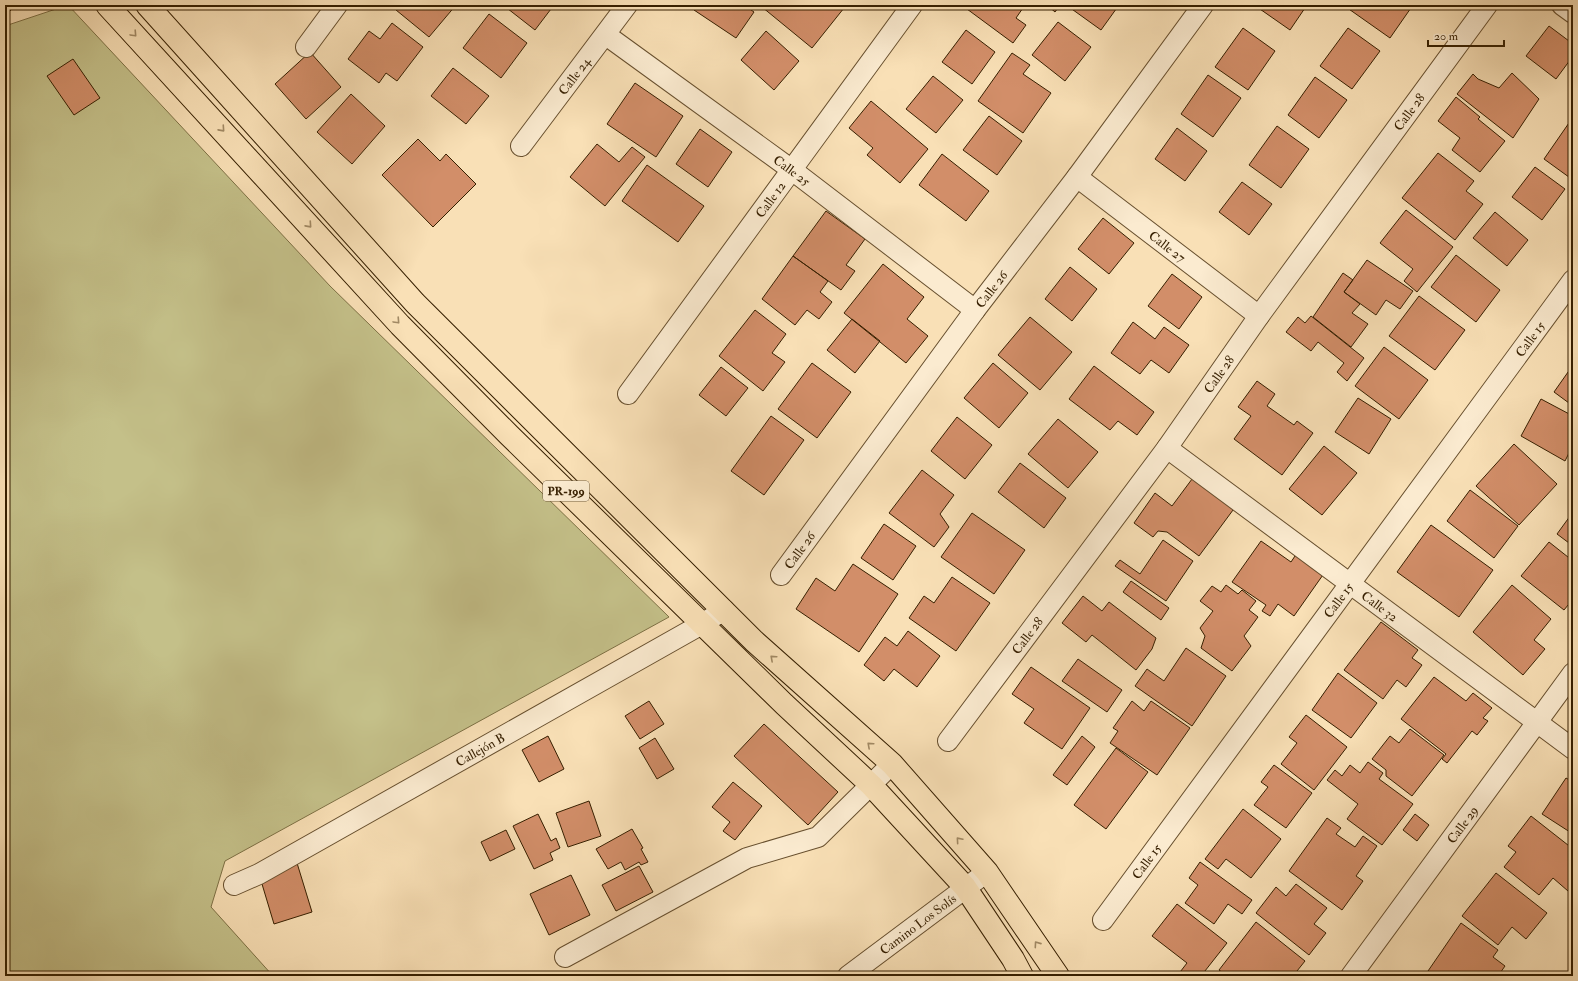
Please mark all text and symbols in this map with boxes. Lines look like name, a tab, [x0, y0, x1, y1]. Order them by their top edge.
scale bar	[1428, 22, 1504, 48]
one-way arrow	[129, 29, 136, 36]
text: 20 m	[1434, 29, 1459, 44]
street label: Calle 24	[555, 53, 595, 98]
street label: Calle 28	[1391, 90, 1429, 134]
one-way arrow	[217, 124, 225, 132]
street label: Calle 25	[770, 152, 813, 190]
street label: Calle 12	[752, 178, 790, 221]
one-way arrow	[305, 221, 312, 228]
street label: Calle 27	[1145, 228, 1189, 266]
street label: Calle 26	[973, 267, 1012, 311]
one-way arrow	[392, 317, 399, 324]
street label: Calle 15	[1512, 318, 1549, 360]
street label: Calle 28	[1201, 353, 1238, 397]
road number: PR-199	[543, 481, 589, 501]
street label: Calle 26	[781, 527, 820, 573]
street label: Calle 15	[1321, 580, 1357, 621]
street label: Calle 32	[1358, 588, 1401, 626]
street label: Calle 28	[1009, 614, 1047, 658]
one-way arrow	[770, 655, 778, 663]
street label: Callejón B	[453, 730, 508, 770]
one-way arrow	[867, 742, 875, 750]
street label: Calle 29	[1444, 803, 1482, 847]
one-way arrow	[956, 837, 963, 845]
street label: Calle 15	[1129, 841, 1165, 883]
street label: Camino Los Solís	[877, 890, 960, 959]
one-way arrow	[1035, 941, 1042, 948]

